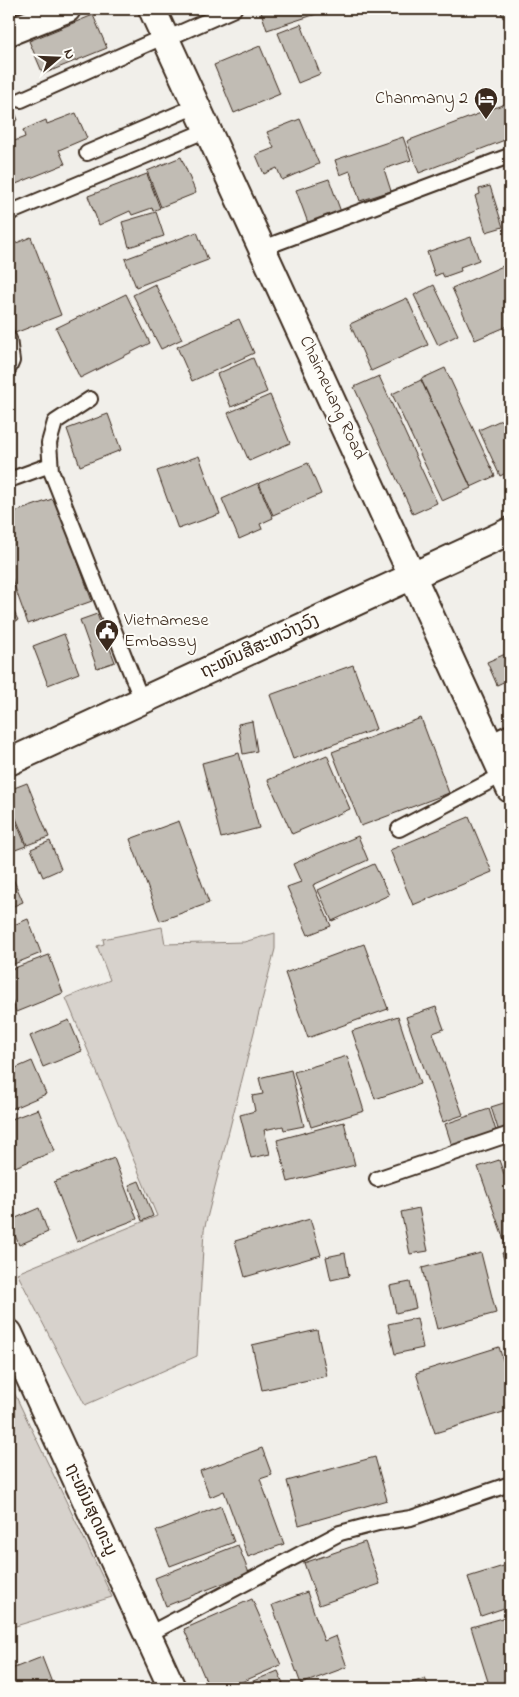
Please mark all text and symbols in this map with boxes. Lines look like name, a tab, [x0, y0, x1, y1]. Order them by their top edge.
north arrow	[32, 32, 82, 82]
text: N	[57, 46, 80, 62]
place label: Chanmany 2	[375, 86, 468, 112]
hotel icon: Chanmany 2	[473, 86, 499, 120]
street label: Chaimeuang Road	[291, 332, 372, 465]
place label: Vietnamese Embassy	[123, 608, 209, 655]
street label: ຖະໜົນສີສະຫວ່າງວົງ	[196, 608, 324, 686]
public building icon: Vietnamese Embassy	[94, 618, 120, 652]
street label: ຖະໜົນສຸດທະນູ	[57, 1459, 123, 1561]

